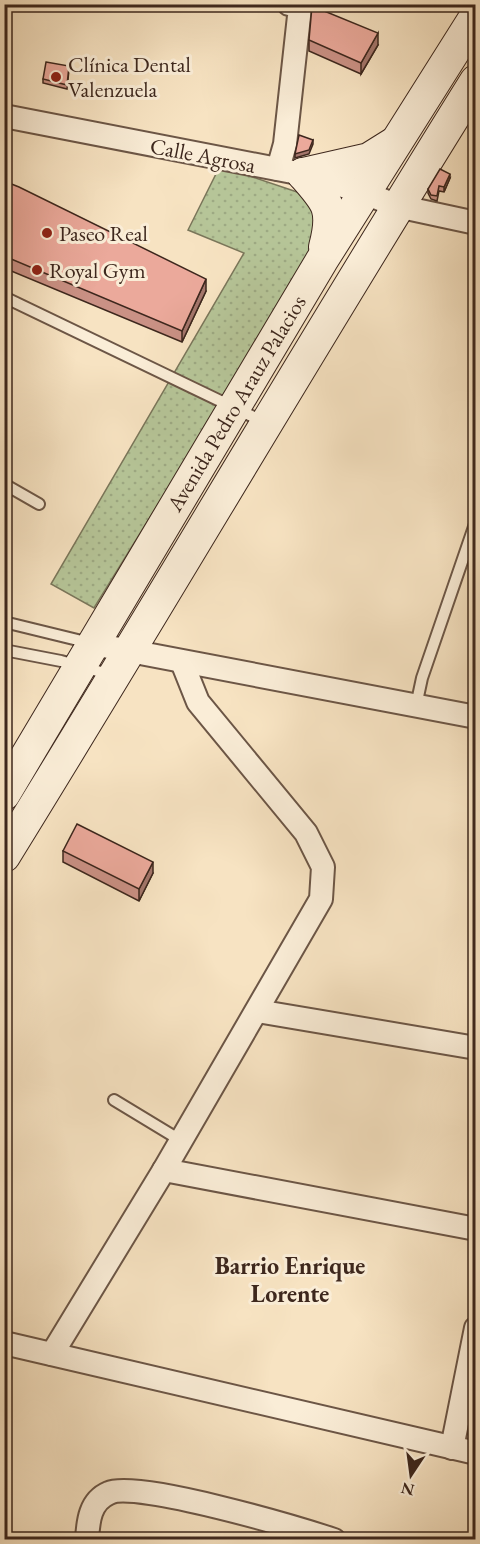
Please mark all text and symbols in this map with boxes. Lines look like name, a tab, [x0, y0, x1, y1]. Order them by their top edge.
place label: Clínica Dental Valenzuela	[68, 50, 191, 104]
marker: Clínica Dental Valenzuela	[49, 70, 63, 84]
street label: Calle Agrosa	[148, 131, 258, 180]
place label: Paseo Real	[59, 219, 148, 248]
marker: Paseo Real	[40, 226, 54, 240]
place label: Royal Gym	[49, 256, 146, 285]
marker: Royal Gym	[30, 263, 44, 277]
street label: Avenida Pedro Arauz Palacios	[160, 290, 313, 518]
district label: Barrio Enrique Lorente	[215, 1250, 365, 1309]
north arrow	[381, 1445, 441, 1505]
text: N	[399, 1477, 416, 1501]

